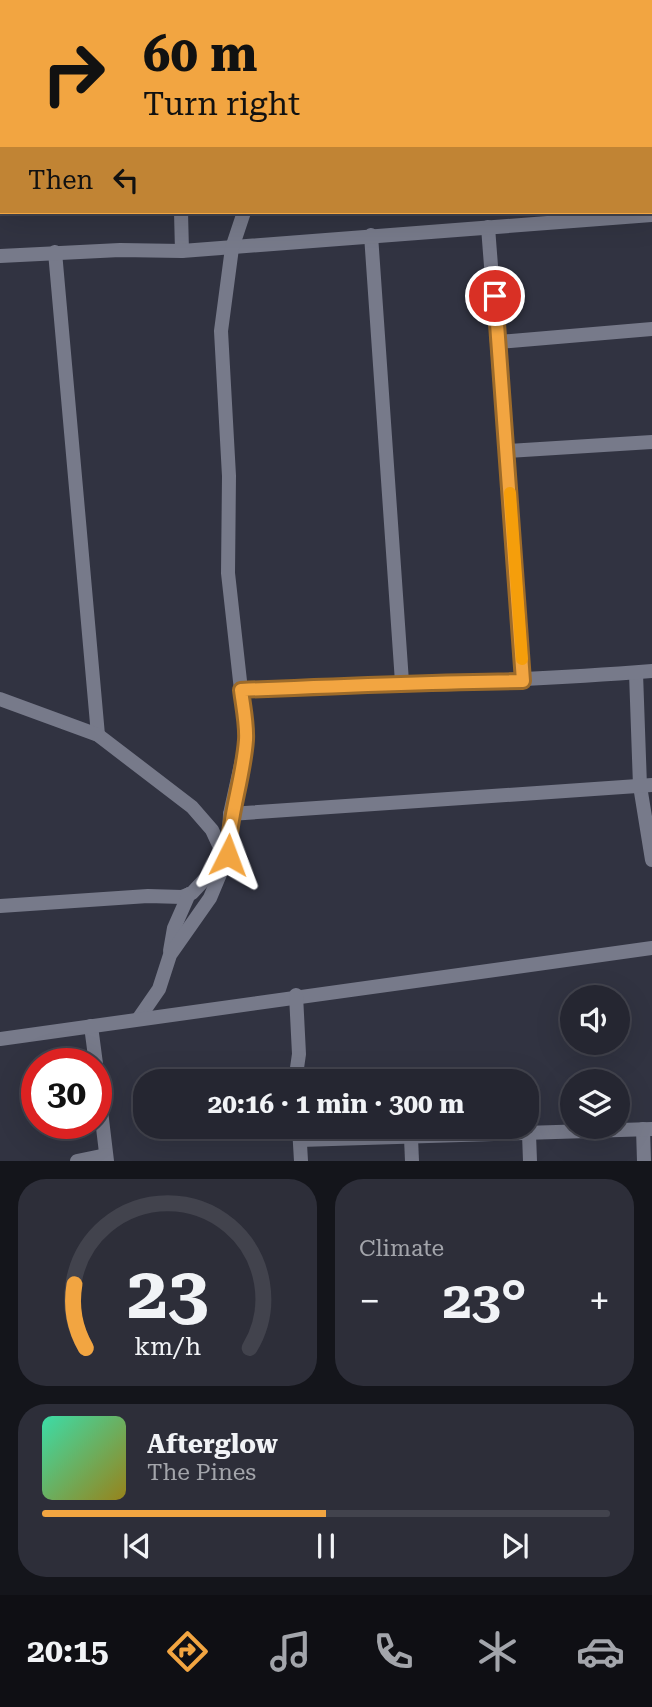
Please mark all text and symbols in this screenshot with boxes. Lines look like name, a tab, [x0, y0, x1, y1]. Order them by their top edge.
text: 60 m	[143, 26, 258, 83]
icon: right	[28, 28, 119, 119]
text: Turn right	[143, 85, 300, 123]
icon: left	[107, 161, 145, 199]
text: Then	[28, 165, 93, 195]
pin	[465, 266, 525, 326]
icon: arrive	[476, 277, 514, 315]
position arrow	[191, 818, 265, 892]
map controls	[560, 985, 630, 1139]
button: sound	[560, 985, 630, 1055]
speed limit sign: 30	[21, 1048, 112, 1139]
button: layers	[560, 1069, 630, 1139]
text: 20:16 · 1 min · 300 m	[208, 1089, 464, 1119]
text: Climate	[359, 1235, 444, 1262]
text: 23	[127, 1252, 208, 1337]
text: 23°	[442, 1270, 527, 1331]
text: −	[359, 1279, 380, 1323]
text: +	[589, 1279, 610, 1323]
text: km/h	[134, 1332, 201, 1361]
text: Afterglow	[147, 1429, 278, 1459]
text: The Pines	[147, 1459, 256, 1486]
icon: previous	[118, 1527, 156, 1565]
icon: pause	[307, 1527, 345, 1565]
icon: next	[496, 1527, 534, 1565]
icon: directions	[163, 1627, 212, 1676]
icon: music	[266, 1627, 315, 1676]
icon: phone	[369, 1627, 418, 1676]
icon: climate	[473, 1627, 522, 1676]
icon: car	[576, 1627, 625, 1676]
text: 20:15	[27, 1632, 109, 1670]

